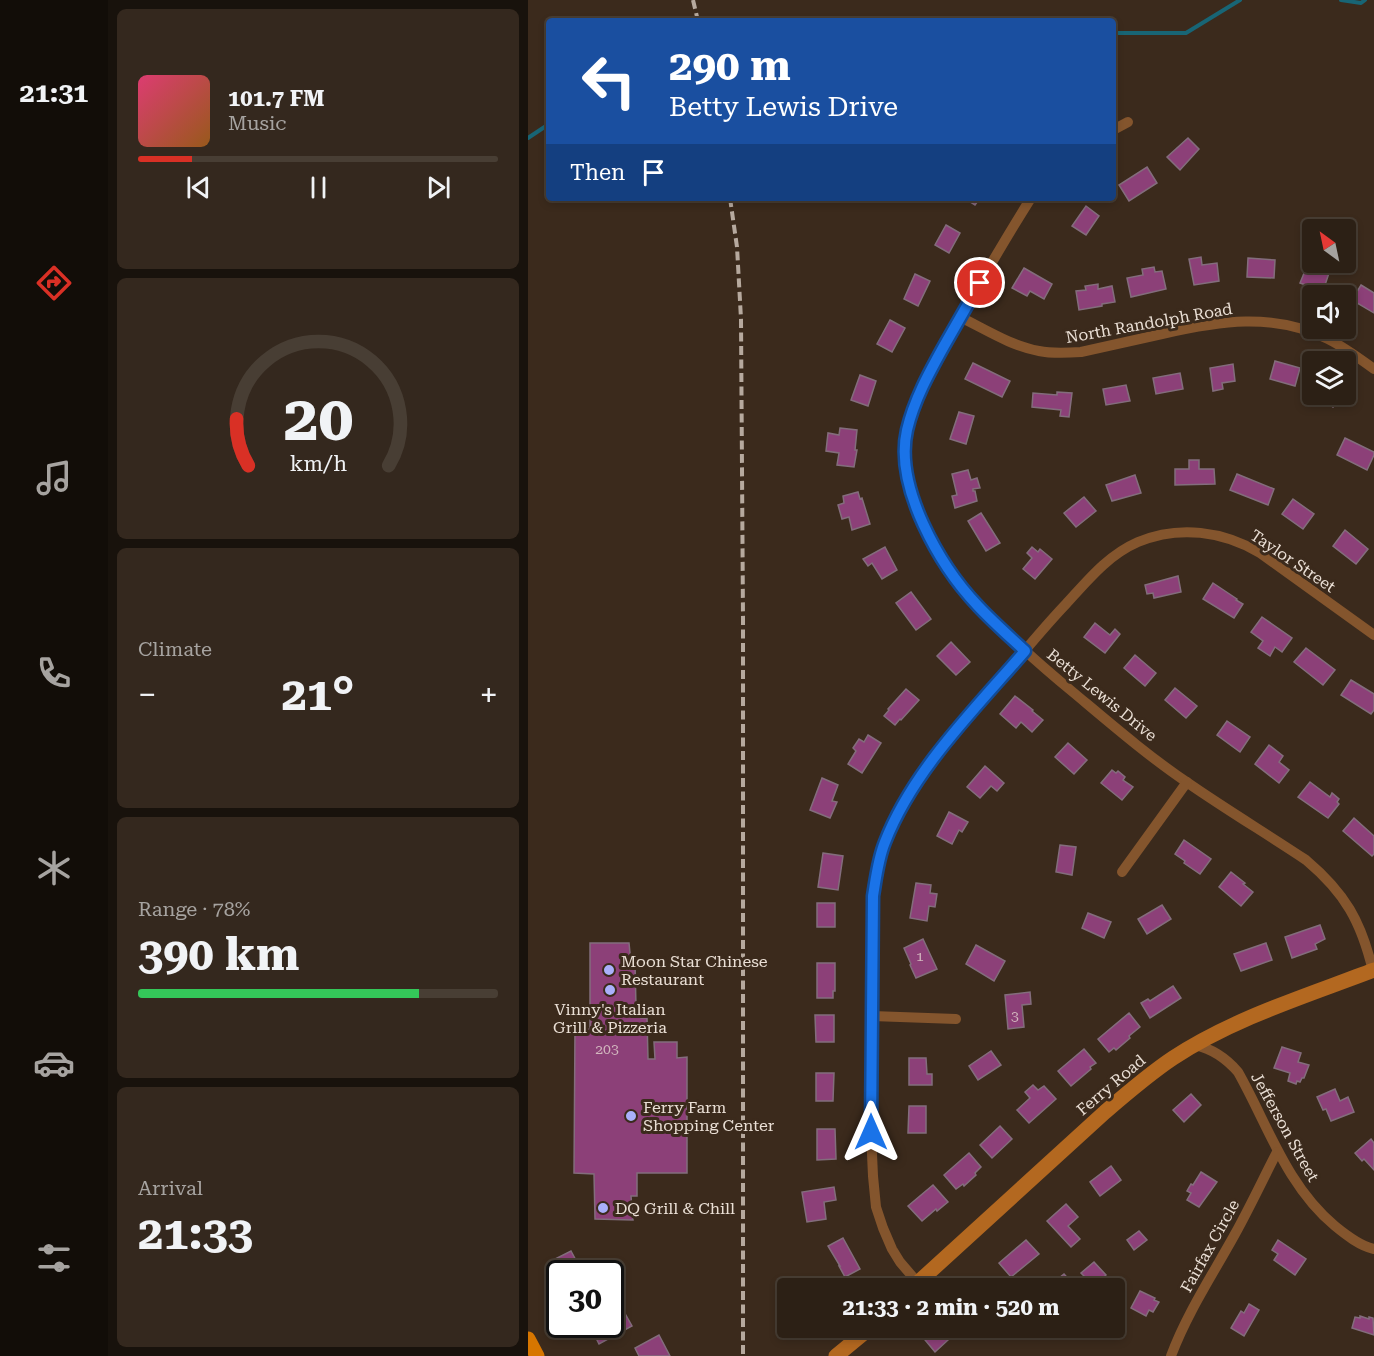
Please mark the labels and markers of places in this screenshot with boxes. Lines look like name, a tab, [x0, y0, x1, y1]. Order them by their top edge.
pin	[954, 257, 1005, 308]
place label: Moon Star Chinese Restaurant	[621, 952, 768, 989]
marker: Moon Star Chinese Restaurant	[602, 963, 616, 977]
marker: Vinny's Italian Grill & Pizzeria	[603, 983, 617, 997]
place label: Vinny's Italian Grill & Pizzeria	[553, 1000, 667, 1037]
place label: Ferry Farm Shopping Center	[643, 1098, 775, 1135]
marker: Ferry Farm Shopping Center	[624, 1109, 638, 1123]
place label: DQ Grill & Chill	[615, 1199, 735, 1218]
marker: DQ Grill & Chill	[596, 1201, 610, 1215]

